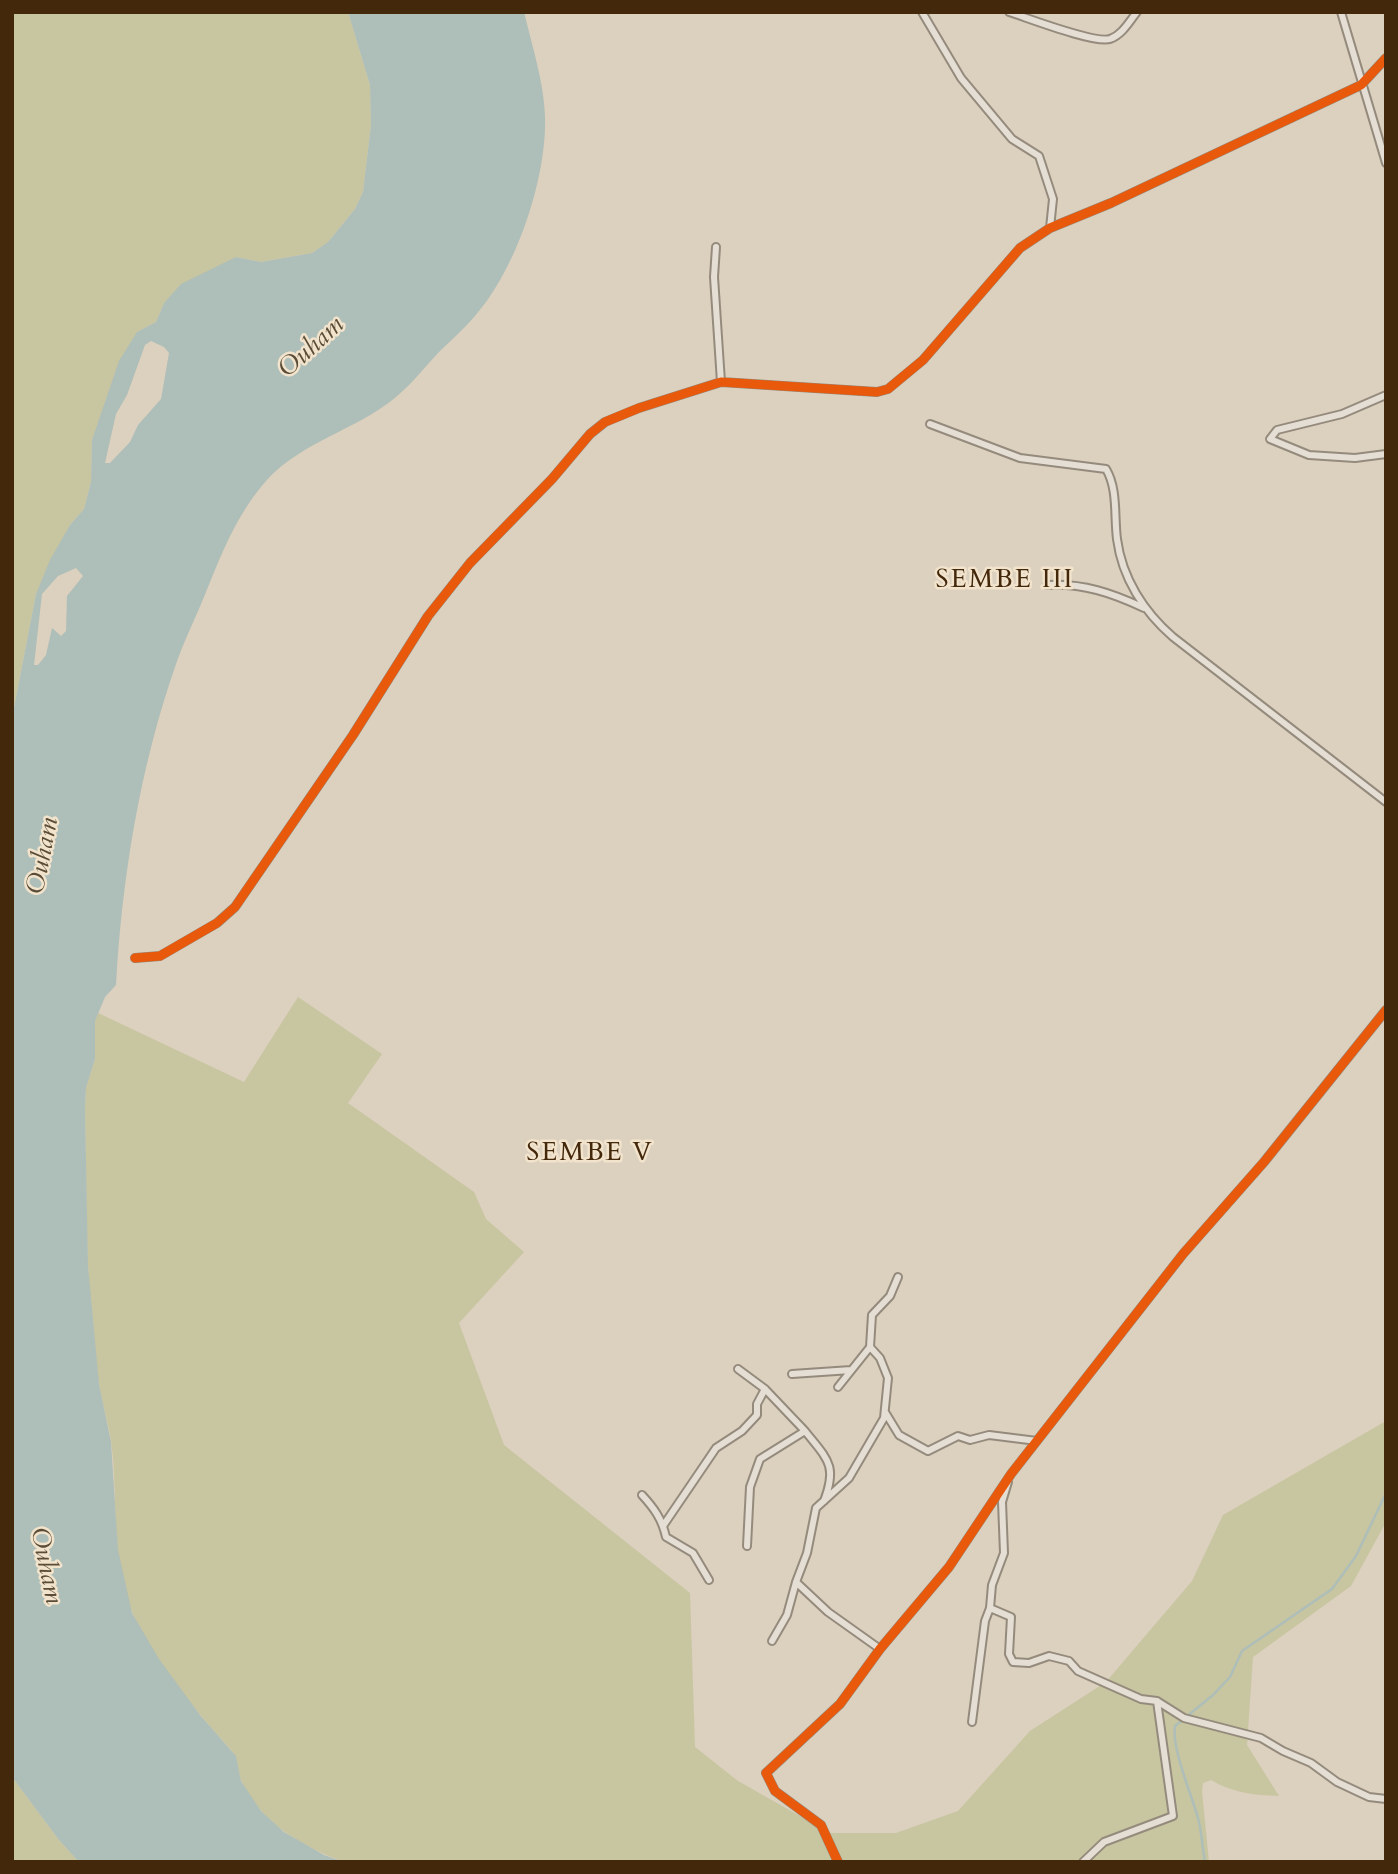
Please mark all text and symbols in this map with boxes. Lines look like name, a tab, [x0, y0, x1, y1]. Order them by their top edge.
water label: Ouham	[273, 310, 351, 386]
district label: SEMBE III	[937, 565, 1073, 597]
water label: Ouham	[21, 815, 67, 897]
district label: SEMBE V	[527, 1138, 653, 1170]
water label: Ouham	[22, 1525, 68, 1607]

